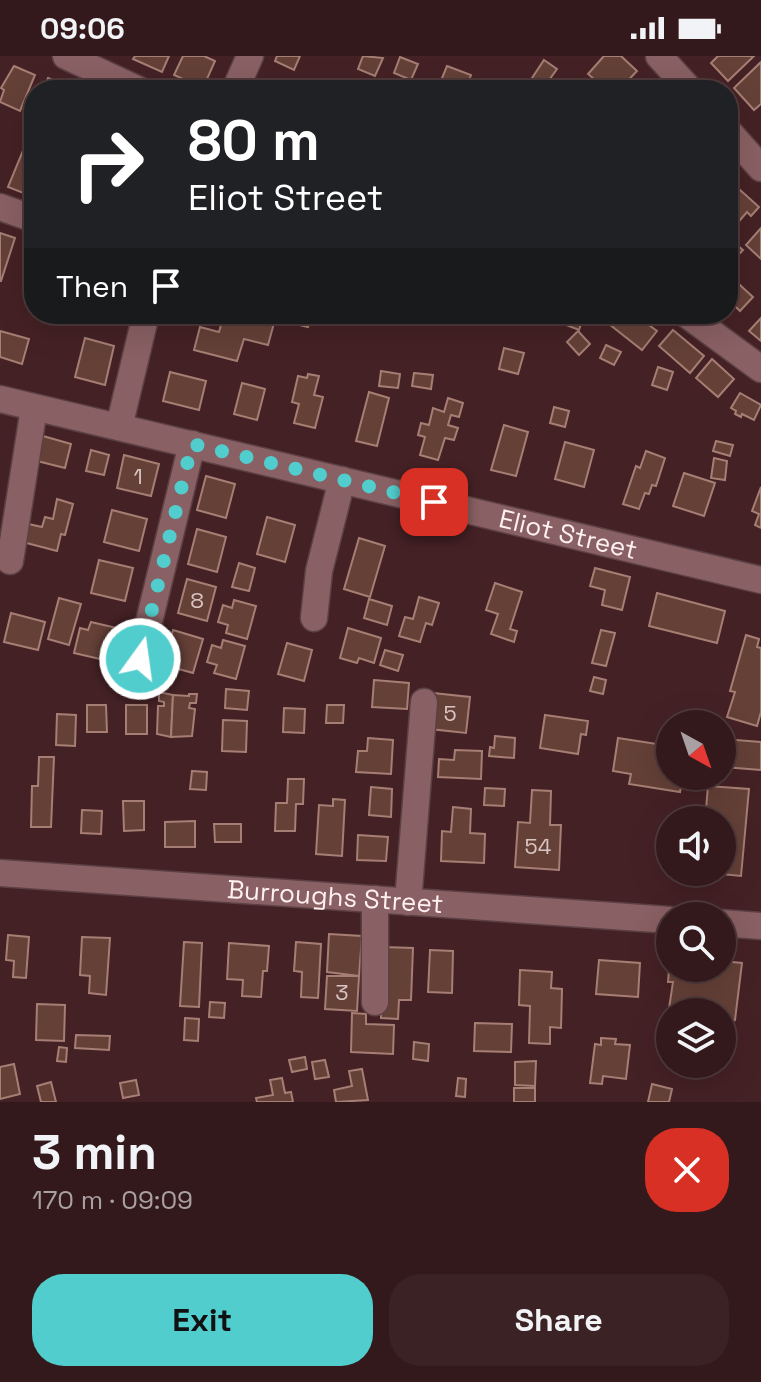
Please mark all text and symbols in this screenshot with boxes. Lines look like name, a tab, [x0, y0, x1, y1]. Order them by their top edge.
text: 09:06	[40, 9, 125, 48]
text: 80 m	[188, 105, 320, 176]
icon: right	[56, 112, 160, 216]
text: Eliot Street	[188, 175, 383, 221]
icon: arrive	[144, 264, 188, 308]
text: Then	[56, 267, 128, 306]
house number: 1	[133, 462, 143, 490]
pin	[400, 468, 468, 536]
icon: arrive	[412, 480, 456, 524]
street label: Eliot Street	[496, 501, 641, 567]
house number: 8	[190, 586, 204, 614]
position arrow	[98, 617, 182, 701]
house number: 5	[443, 699, 457, 727]
north arrow	[656, 710, 736, 790]
map controls	[656, 710, 736, 1078]
button: sound	[656, 806, 736, 886]
house number: 54	[525, 832, 552, 860]
street label: Burroughs Street	[226, 872, 445, 921]
button: search	[656, 902, 736, 982]
house number: 3	[335, 978, 349, 1006]
button: layers	[656, 998, 736, 1078]
text: 3 min	[32, 1122, 157, 1183]
button: close	[645, 1128, 729, 1212]
text: 170 m · 09:09	[32, 1183, 193, 1217]
button: Exit	[32, 1274, 373, 1366]
button: Share	[389, 1274, 729, 1366]

